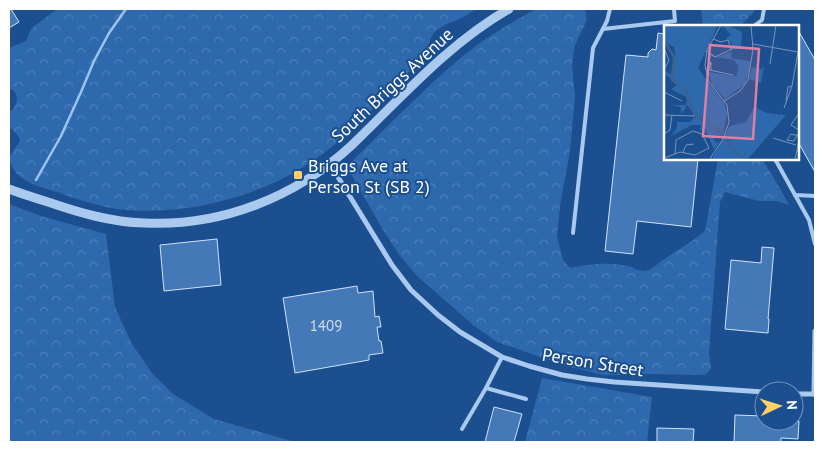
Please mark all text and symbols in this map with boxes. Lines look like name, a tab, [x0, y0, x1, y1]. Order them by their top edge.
street label: South Briggs Avenue	[326, 23, 458, 147]
inset map	[664, 25, 799, 160]
place label: Briggs Ave at Person St (SB 2)	[308, 154, 430, 198]
marker: Briggs Ave at Person St (SB 2)	[292, 169, 304, 181]
house number: 1409	[310, 316, 342, 335]
street label: Person Street	[541, 343, 645, 381]
north arrow	[754, 381, 804, 431]
text: N	[783, 400, 801, 410]

